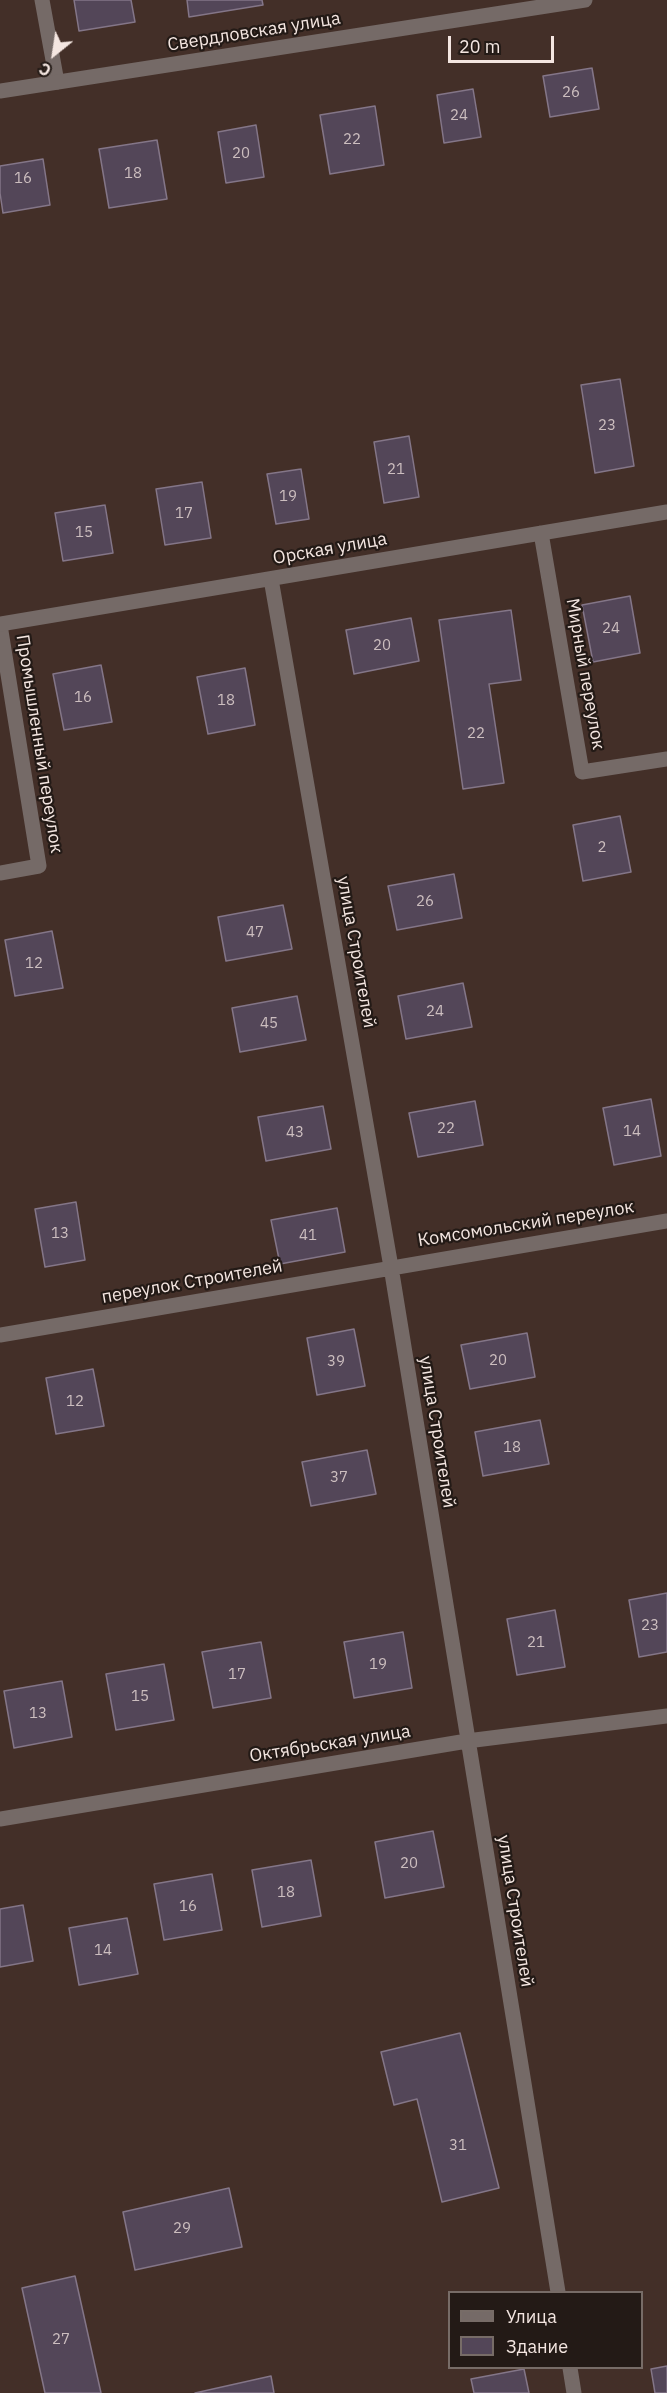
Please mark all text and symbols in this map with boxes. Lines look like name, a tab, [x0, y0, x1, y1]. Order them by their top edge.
street label: Свердловская улица	[166, 8, 342, 56]
north arrow	[24, 24, 84, 84]
scale bar	[451, 24, 558, 62]
text: 20 m	[459, 35, 501, 58]
text: С	[35, 58, 55, 81]
house number: 26	[562, 84, 580, 102]
house number: 24	[450, 107, 468, 125]
house number: 22	[343, 131, 361, 149]
house number: 20	[232, 145, 250, 163]
house number: 18	[124, 165, 142, 183]
house number: 16	[14, 170, 32, 188]
house number: 23	[598, 417, 616, 435]
house number: 21	[387, 461, 405, 479]
house number: 19	[279, 488, 297, 506]
house number: 17	[175, 505, 193, 523]
house number: 15	[75, 524, 93, 542]
street label: Орская улица	[271, 528, 389, 570]
street label: Мирный переулок	[561, 597, 609, 751]
house number: 24	[602, 620, 620, 638]
street label: Промышленный переулок	[11, 633, 67, 855]
house number: 20	[373, 637, 391, 655]
house number: 16	[74, 689, 92, 707]
house number: 18	[217, 692, 235, 710]
house number: 22	[467, 725, 485, 743]
house number: 2	[598, 839, 606, 857]
street label: улица Строителей	[332, 874, 380, 1030]
house number: 26	[416, 893, 434, 911]
house number: 47	[246, 924, 264, 942]
house number: 12	[25, 955, 43, 973]
house number: 24	[426, 1003, 444, 1021]
house number: 45	[260, 1015, 278, 1033]
house number: 22	[437, 1120, 455, 1138]
house number: 14	[623, 1123, 641, 1141]
house number: 43	[286, 1124, 304, 1142]
street label: Комсомольский переулок	[416, 1196, 636, 1252]
house number: 13	[51, 1225, 69, 1243]
house number: 41	[299, 1227, 317, 1245]
street label: переулок Строителей	[100, 1255, 284, 1309]
house number: 20	[489, 1352, 507, 1370]
house number: 39	[327, 1353, 345, 1371]
street label: улица Строителей	[414, 1354, 460, 1510]
house number: 12	[66, 1393, 84, 1411]
house number: 18	[503, 1439, 521, 1457]
house number: 37	[330, 1469, 348, 1487]
house number: 23	[641, 1617, 659, 1635]
house number: 21	[527, 1634, 545, 1652]
house number: 19	[369, 1656, 387, 1674]
house number: 17	[228, 1666, 246, 1684]
house number: 15	[131, 1688, 149, 1706]
house number: 13	[29, 1705, 47, 1723]
street label: Октябрьская улица	[248, 1721, 412, 1767]
street label: улица Строителей	[492, 1833, 538, 1989]
house number: 20	[400, 1855, 418, 1873]
house number: 18	[277, 1884, 295, 1902]
house number: 16	[179, 1898, 197, 1916]
house number: 14	[94, 1942, 112, 1960]
house number: 31	[449, 2137, 467, 2155]
house number: 29	[173, 2220, 191, 2238]
legend	[448, 2291, 643, 2369]
text: Улица	[506, 2305, 557, 2328]
house number: 27	[52, 2331, 70, 2349]
text: Здание	[506, 2335, 568, 2358]

